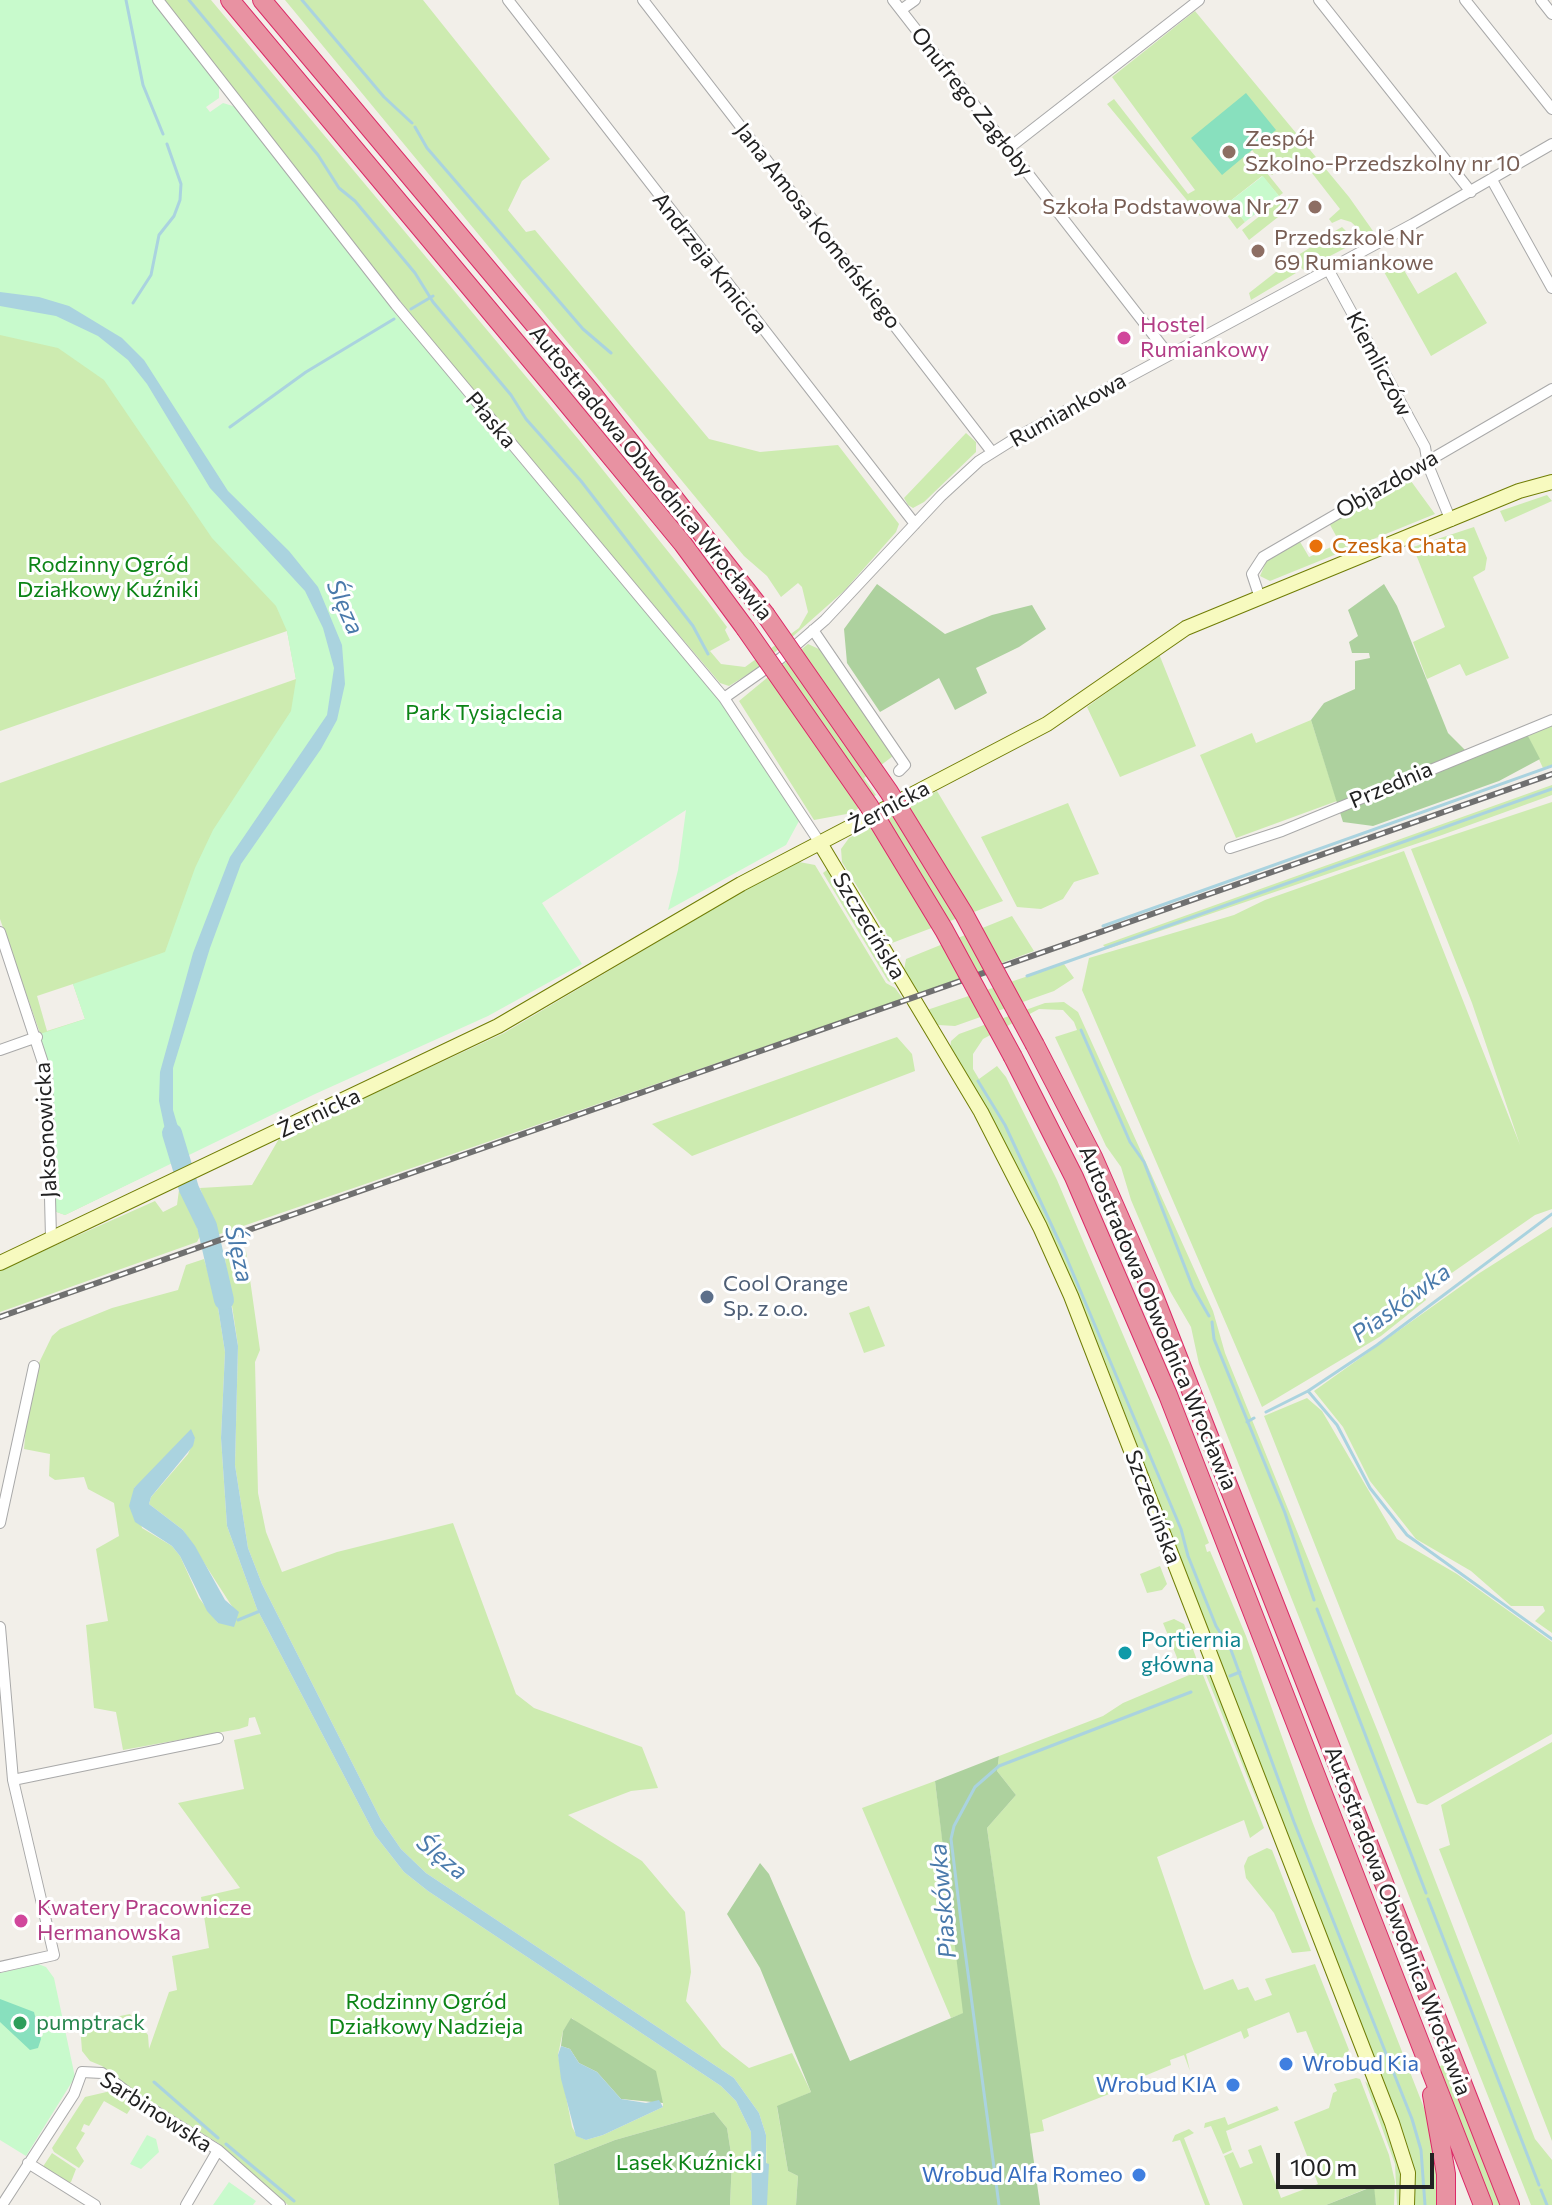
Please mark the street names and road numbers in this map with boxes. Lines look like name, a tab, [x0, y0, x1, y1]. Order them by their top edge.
street label: Onufrego Zagłoby	[905, 22, 1039, 182]
street label: Jana Amosa Komeńskiego	[729, 118, 907, 334]
street label: Andrzeja Kmicica	[647, 187, 773, 339]
street label: Kiemliczów	[1340, 307, 1418, 421]
street label: Autostradowa Obwodnica Wrocławia	[524, 320, 778, 626]
street label: Rumiankowa	[1005, 367, 1131, 453]
street label: Płaska	[460, 386, 522, 454]
street label: Objazdowa	[1331, 444, 1443, 524]
street label: Przednia	[1346, 756, 1436, 814]
street label: Żernicka	[844, 775, 934, 839]
street label: Szczecińska	[827, 868, 911, 984]
street label: Jaksonowicka	[29, 1061, 63, 1199]
street label: Żernicka	[274, 1082, 364, 1144]
street label: Autostradowa Obwodnica Wrocławia	[1073, 1142, 1243, 1494]
street label: Szczecińska	[1119, 1446, 1187, 1568]
street label: Autostradowa Obwodnica Wrocławia	[1319, 1743, 1477, 2099]
street label: Sarbinowska	[95, 2066, 217, 2158]

